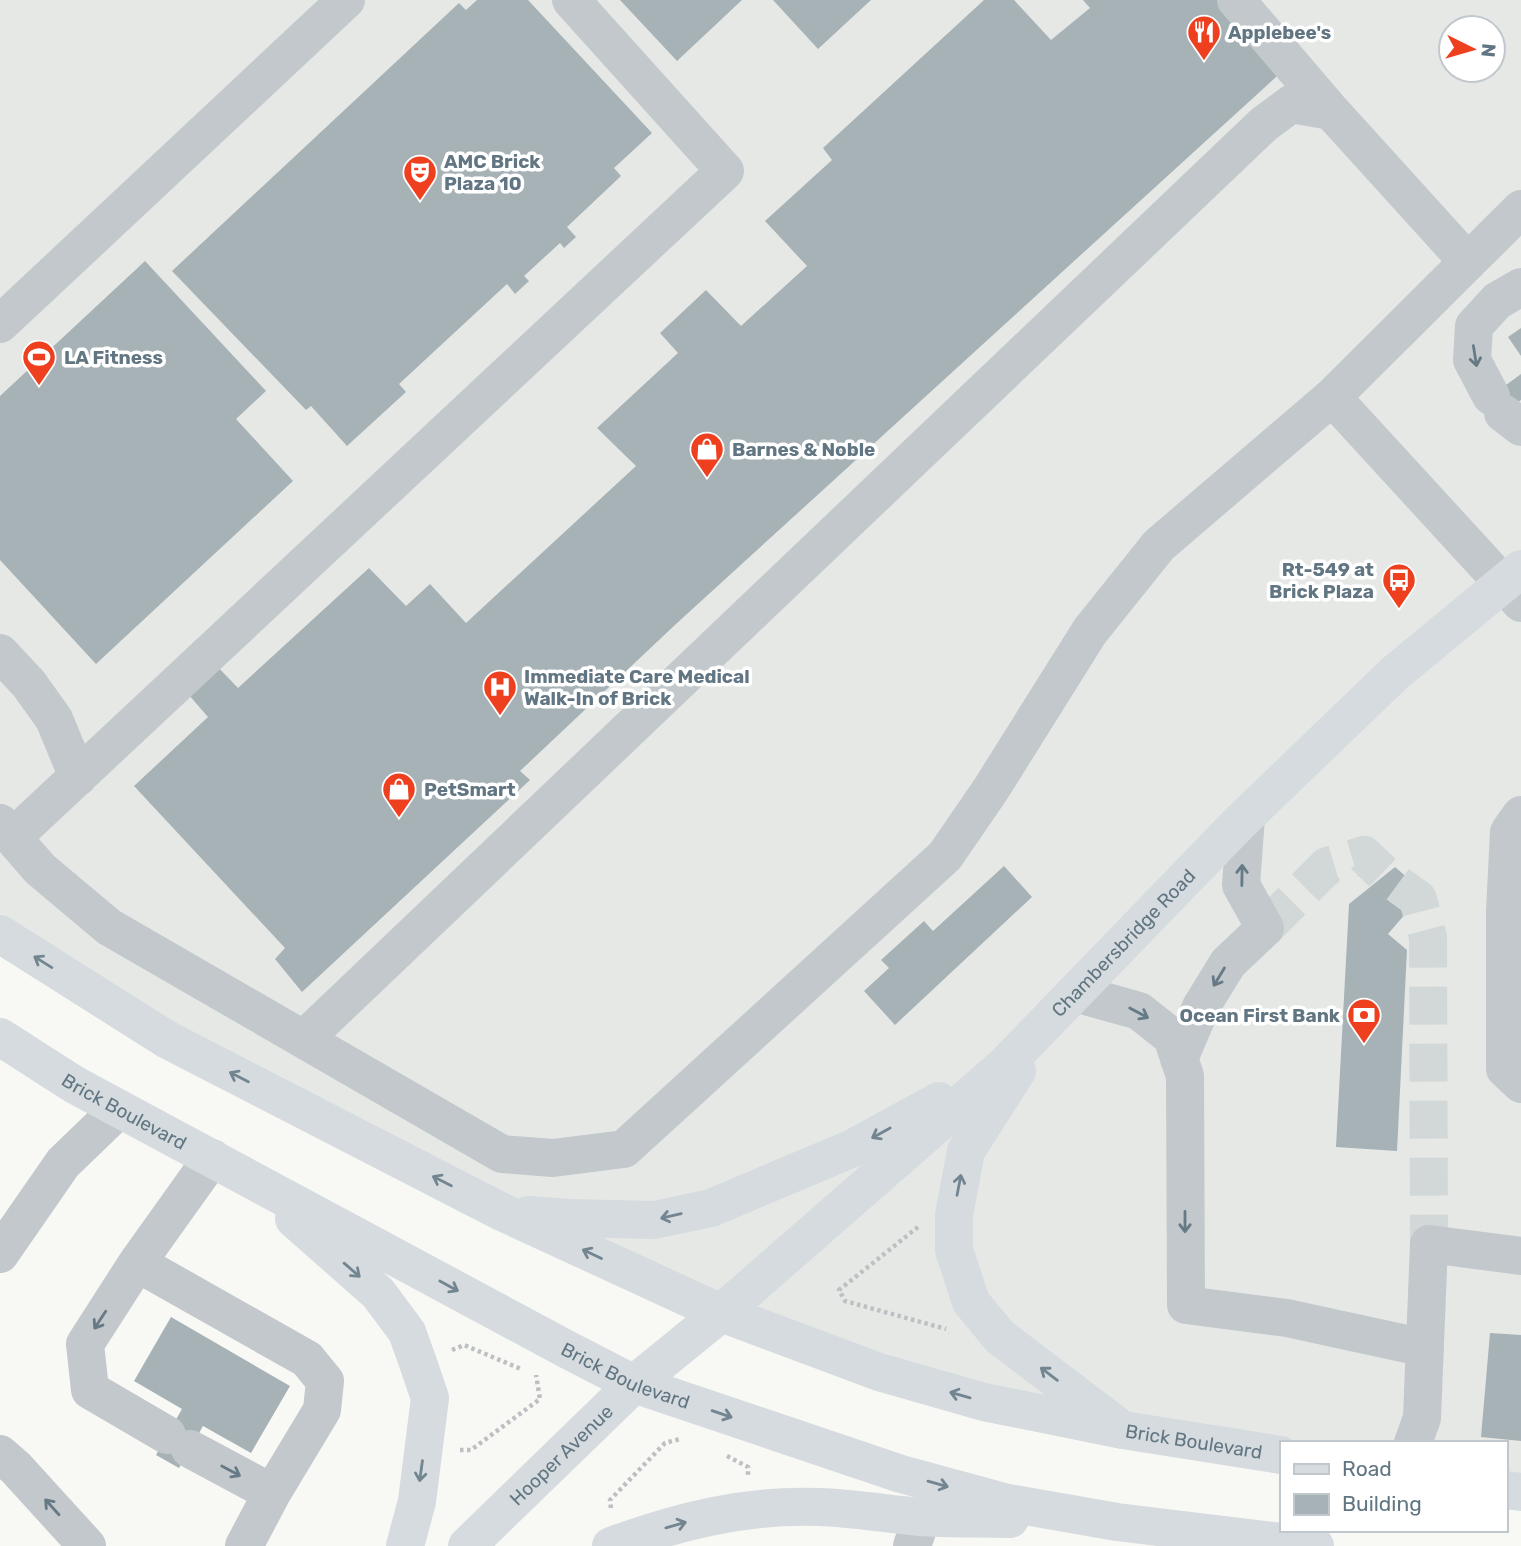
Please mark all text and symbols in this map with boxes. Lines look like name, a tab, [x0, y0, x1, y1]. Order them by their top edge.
restaurant icon: Applebee's	[1185, 13, 1223, 62]
north arrow	[1437, 14, 1507, 84]
place label: Applebee's	[1228, 21, 1331, 44]
text: N	[1476, 43, 1500, 58]
place label: AMC Brick Plaza 10	[444, 150, 540, 195]
theatre icon: AMC Brick Plaza 10	[401, 153, 439, 202]
sports icon: LA Fitness	[20, 338, 58, 387]
one-way arrow	[1468, 344, 1481, 367]
place label: LA Fitness	[64, 346, 163, 369]
shop icon: Barnes & Noble	[688, 430, 726, 479]
place label: Barnes & Noble	[732, 438, 875, 461]
place label: Rt-549 at Brick Plaza	[1269, 558, 1374, 603]
bus stop icon: Rt-549 at Brick Plaza	[1380, 561, 1418, 610]
place label: Immediate Care Medical Walk-In of Brick	[524, 665, 750, 710]
hospital icon: Immediate Care Medical Walk-In of Brick	[481, 668, 519, 717]
shop icon: PetSmart	[380, 770, 418, 819]
place label: PetSmart	[424, 778, 516, 801]
street label: Chambersbridge Road	[1047, 864, 1200, 1021]
one-way arrow	[1235, 864, 1249, 887]
one-way arrow	[34, 954, 54, 968]
one-way arrow	[1212, 967, 1226, 987]
bank icon: Ocean First Bank	[1345, 996, 1383, 1045]
place label: Ocean First Bank	[1179, 1004, 1340, 1027]
one-way arrow	[1129, 1007, 1149, 1021]
street label: Brick Boulevard	[58, 1068, 191, 1154]
one-way arrow	[229, 1069, 250, 1083]
one-way arrow	[872, 1126, 892, 1140]
one-way arrow	[432, 1173, 452, 1187]
one-way arrow	[953, 1174, 967, 1197]
one-way arrow	[660, 1210, 683, 1223]
one-way arrow	[1178, 1210, 1192, 1233]
one-way arrow	[582, 1247, 603, 1260]
one-way arrow	[342, 1262, 360, 1278]
one-way arrow	[439, 1279, 459, 1293]
one-way arrow	[92, 1310, 106, 1330]
street label: Brick Boulevard	[557, 1337, 693, 1413]
one-way arrow	[1040, 1367, 1059, 1382]
one-way arrow	[950, 1388, 972, 1401]
street label: Hooper Avenue	[505, 1400, 617, 1510]
one-way arrow	[711, 1409, 733, 1421]
street label: Brick Boulevard	[1124, 1419, 1264, 1463]
legend	[1280, 1441, 1507, 1532]
text: Road	[1342, 1456, 1392, 1481]
one-way arrow	[414, 1459, 427, 1482]
one-way arrow	[220, 1465, 241, 1478]
one-way arrow	[927, 1478, 949, 1491]
text: Building	[1342, 1491, 1422, 1516]
one-way arrow	[43, 1499, 60, 1516]
one-way arrow	[665, 1517, 687, 1530]

